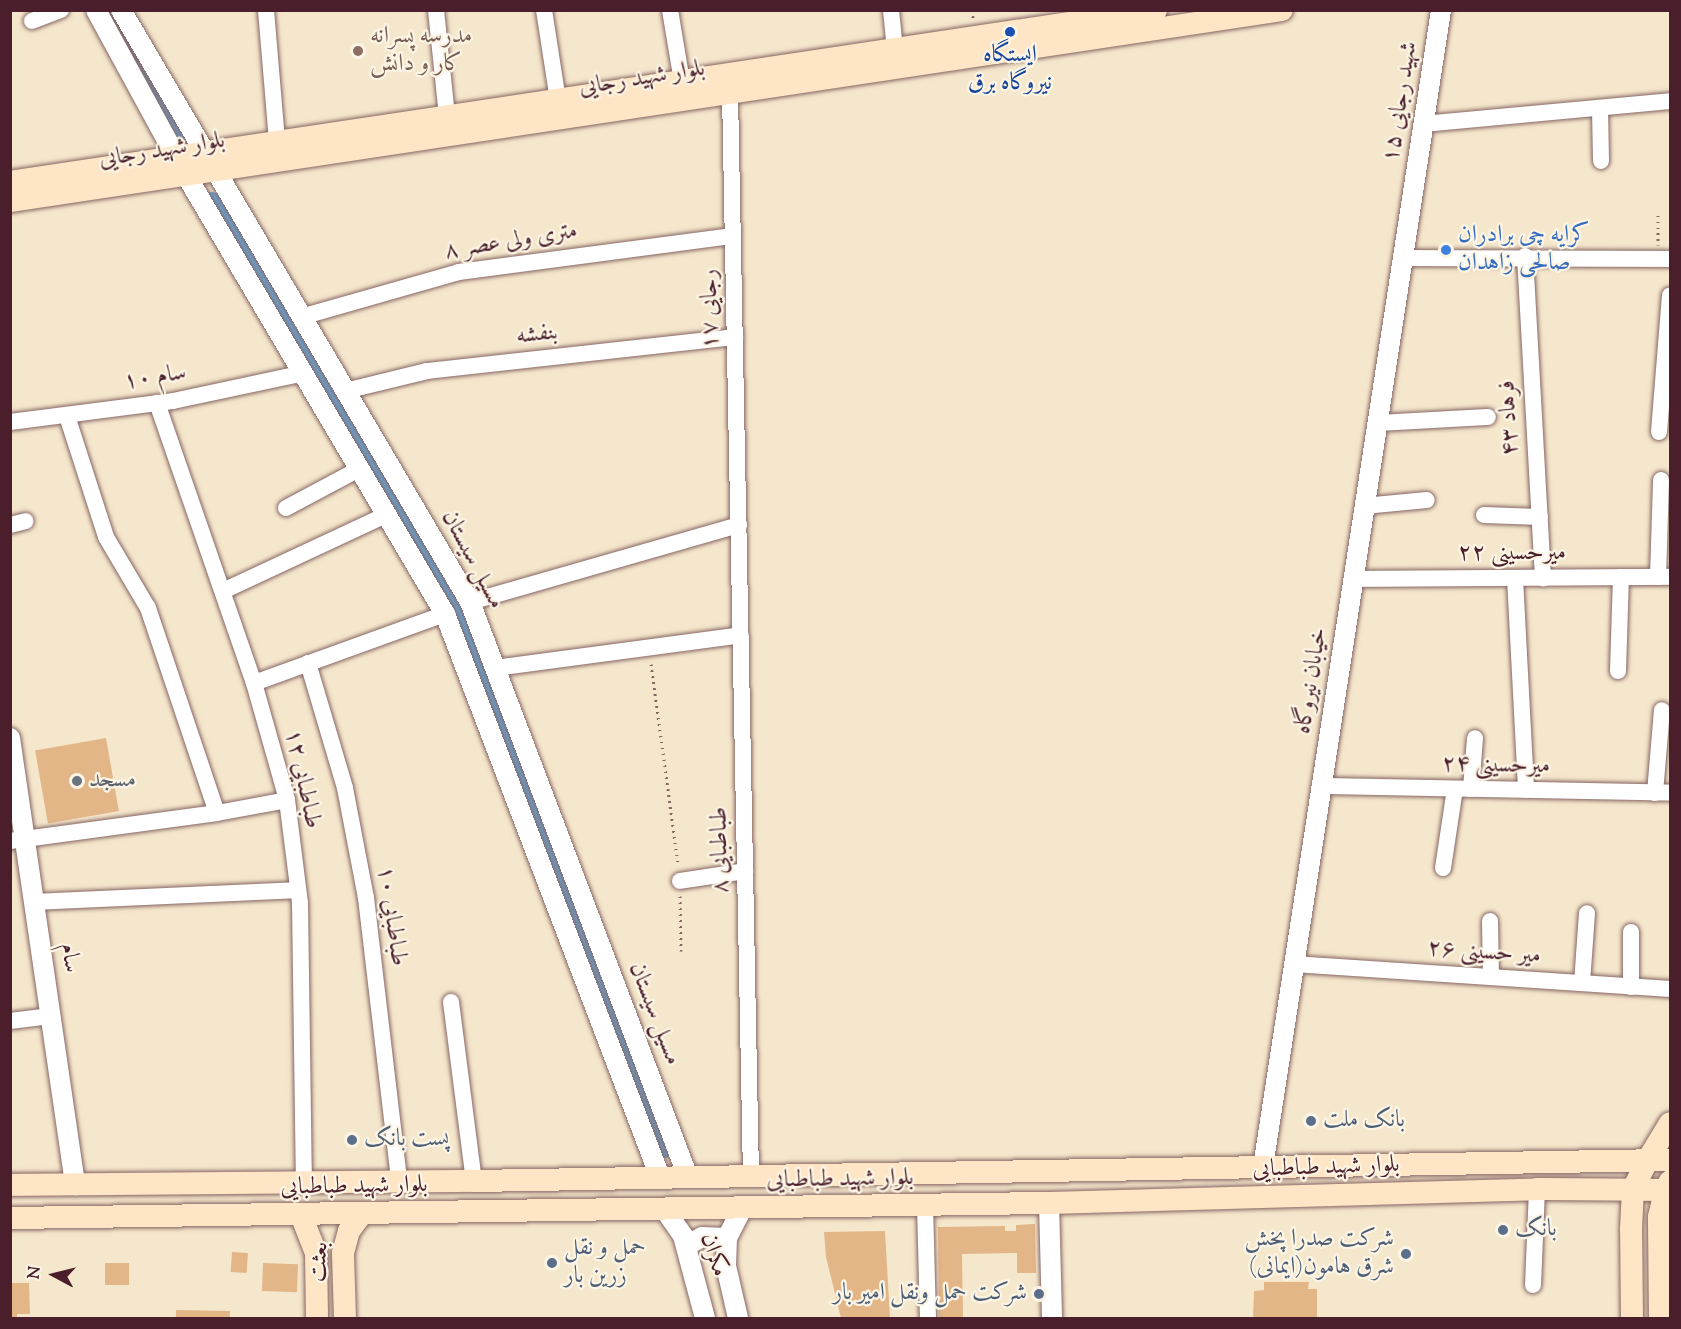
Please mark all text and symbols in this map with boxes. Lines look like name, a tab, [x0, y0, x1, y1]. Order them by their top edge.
place label: مدرسه پسرانه کار و دانش	[370, 23, 472, 79]
marker: ایستگاه نیروگاه برق	[1003, 25, 1017, 39]
street label: شهید رجایی ۱۵	[1377, 40, 1425, 164]
place label: ایستگاه نیروگاه برق	[968, 42, 1052, 98]
marker: مدرسه پسرانه کار و دانش	[351, 44, 365, 58]
street label: بلوار شهید رجایی	[577, 55, 707, 103]
street label: بلوار شهید رجایی	[97, 127, 227, 175]
street label: ۸ متری ولی عصر	[443, 217, 579, 267]
place label: کرایه چی برادران صالحی زاهدان	[1458, 222, 1589, 278]
marker: کرایه چی برادران صالحی زاهدان	[1439, 243, 1453, 257]
street label: رجایی ۱۷	[696, 269, 726, 349]
street label: بنفشه	[515, 318, 559, 352]
street label: سام ۱۰	[122, 359, 188, 397]
street label: فرهاد ۴۳	[1494, 379, 1526, 457]
street label: مسیل سیستان	[434, 506, 510, 614]
street label: میرحسینی ۲۲	[1458, 540, 1566, 568]
street label: خیابان نیروگاه	[1289, 626, 1335, 736]
street label: طباطبایی ۱۲	[277, 727, 327, 831]
street label: میرحسینی ۲۴	[1442, 751, 1550, 781]
place label: مسجد	[89, 767, 136, 795]
marker: مسجد	[70, 774, 84, 788]
street label: طباطبایی ۸	[706, 806, 736, 894]
street label: طباطبایی ۱۰	[370, 864, 412, 968]
street label: میر حسینی ۲۶	[1426, 935, 1542, 971]
street label: سام	[53, 941, 85, 975]
street label: مسیل سیستان	[621, 959, 687, 1069]
place label: بانک ملت	[1323, 1107, 1405, 1135]
marker: بانک ملت	[1304, 1114, 1318, 1128]
place label: پست بانک	[364, 1126, 449, 1154]
marker: پست بانک	[345, 1133, 359, 1147]
street label: بلوار شهید طباطبایی	[1252, 1151, 1400, 1185]
street label: بلوار شهید طباطبایی	[766, 1164, 914, 1196]
street label: بلوار شهید طباطبایی	[280, 1171, 428, 1203]
place label: بانک	[1515, 1216, 1557, 1244]
marker: بانک	[1496, 1223, 1510, 1237]
place label: شرکت صدرا پخش شرق هامون(ایمانی)	[1245, 1226, 1394, 1282]
street label: مکران	[693, 1230, 733, 1280]
place label: حمل و نقل زرین بار	[564, 1235, 646, 1291]
street label: بعثت	[304, 1241, 336, 1283]
north arrow	[24, 1245, 84, 1305]
marker: شرکت صدرا پخش شرق هامون(ایمانی)	[1399, 1247, 1413, 1261]
marker: حمل و نقل زرین بار	[545, 1256, 559, 1270]
text: N	[23, 1265, 48, 1280]
place label: شرکت حمل ونقل امیر بار	[833, 1280, 1027, 1308]
marker: شرکت حمل ونقل امیر بار	[1032, 1287, 1046, 1301]

